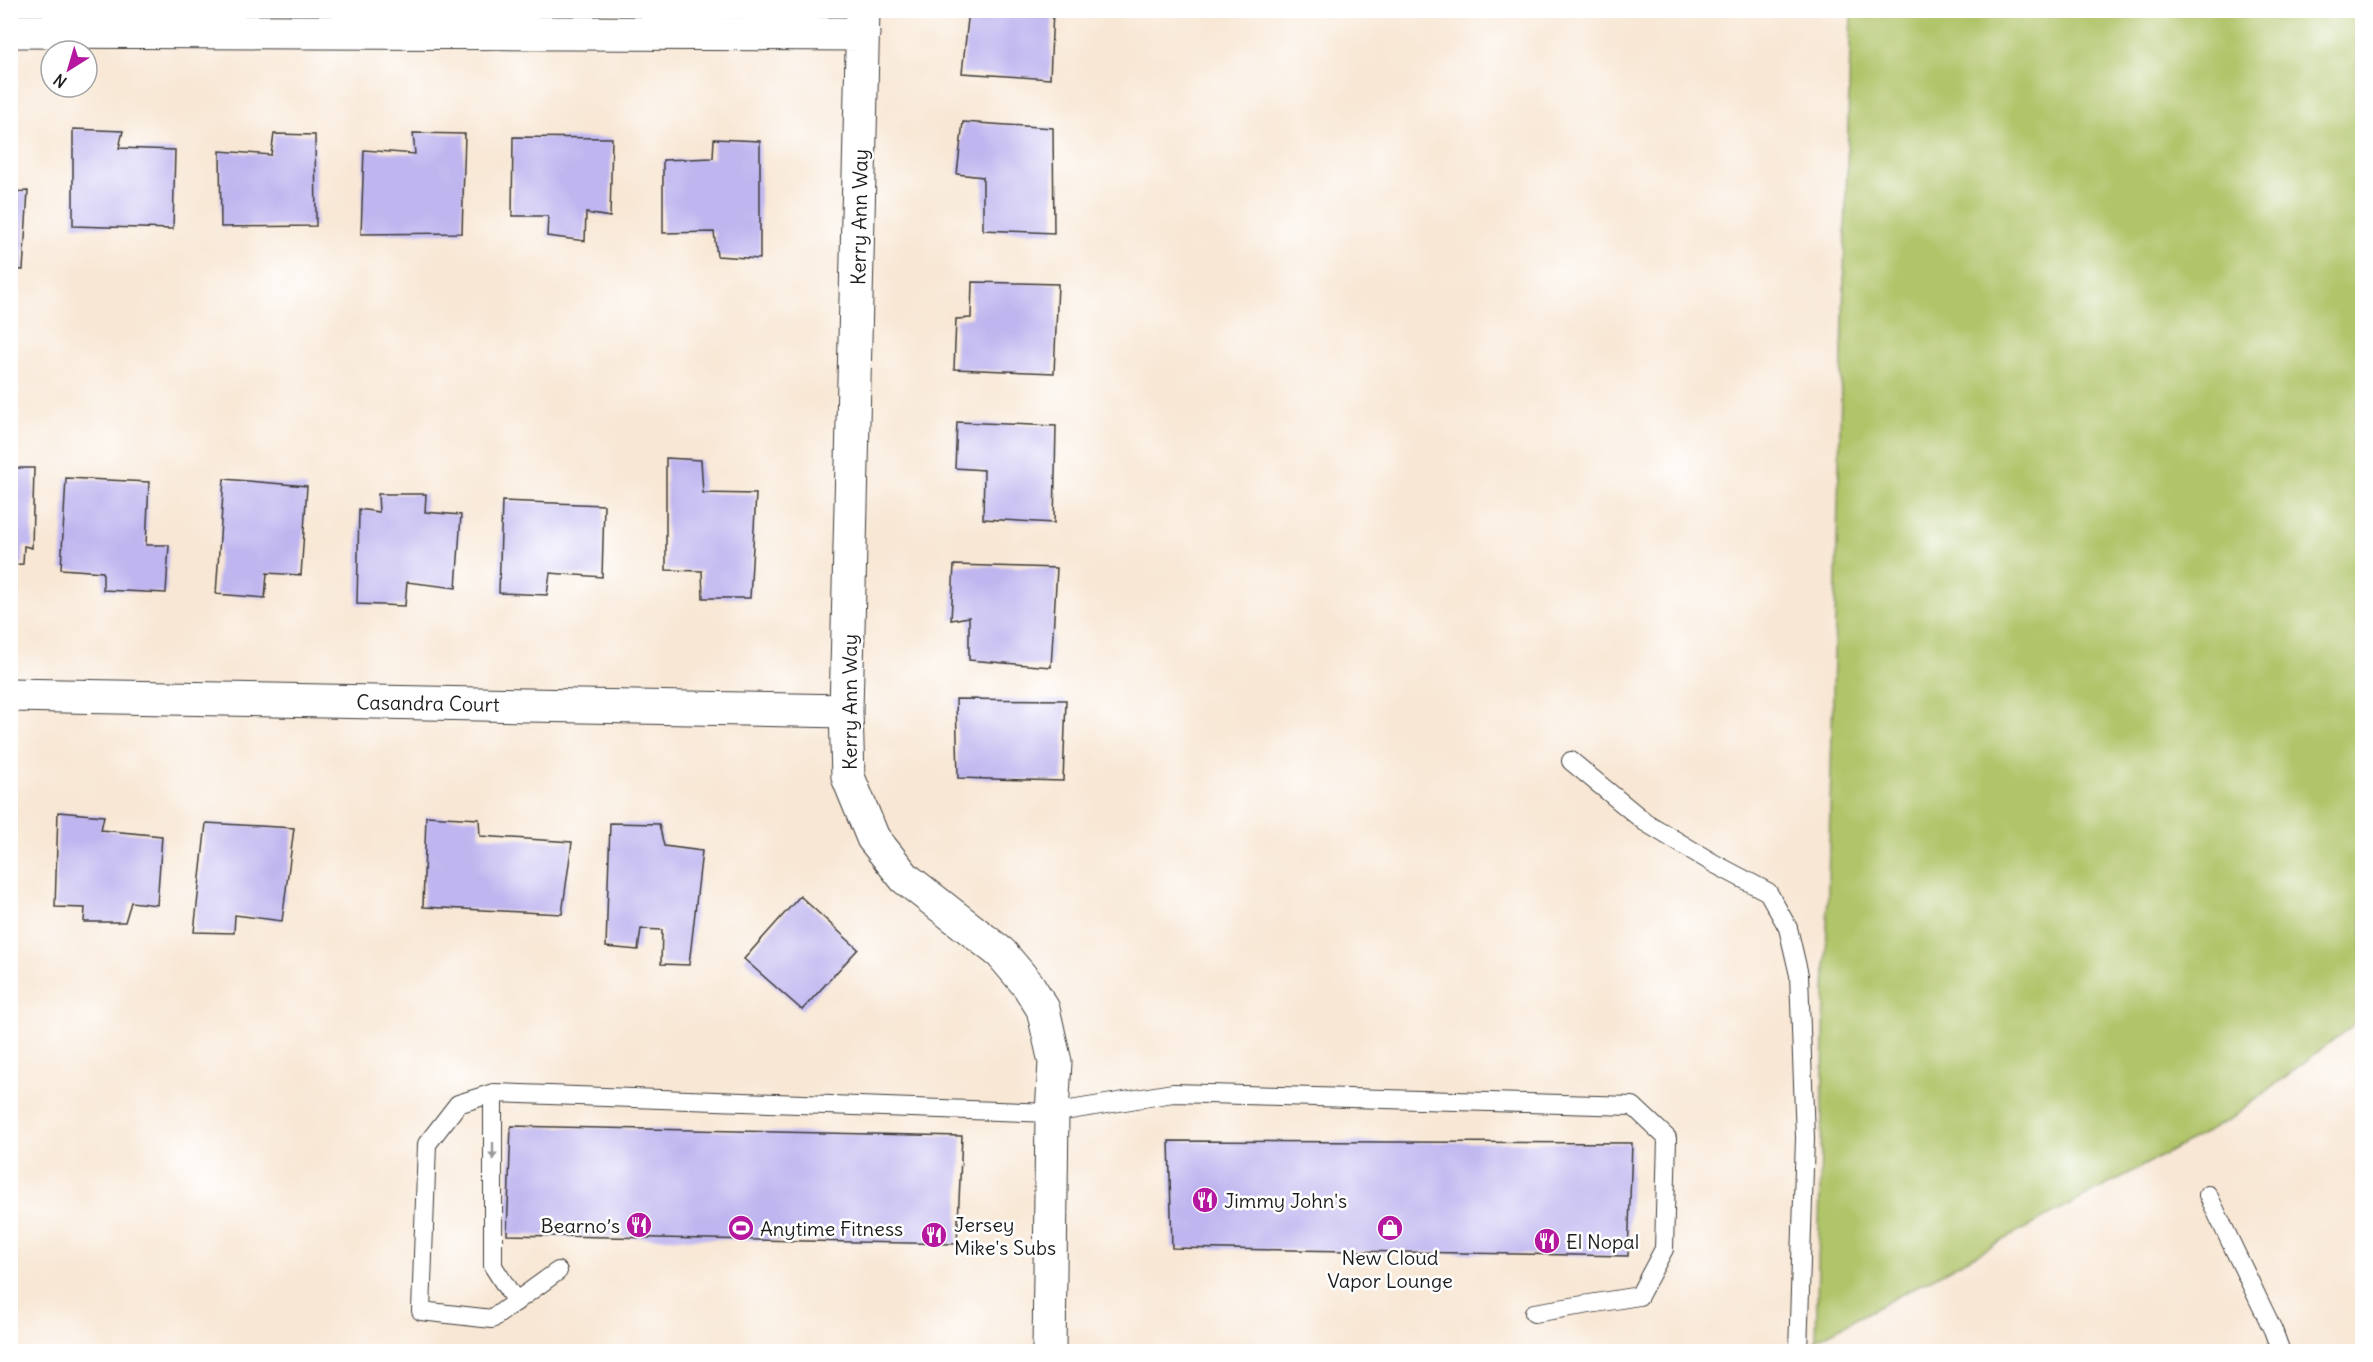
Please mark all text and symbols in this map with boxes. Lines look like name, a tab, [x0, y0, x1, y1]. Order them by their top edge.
north arrow	[39, 39, 99, 99]
text: N	[50, 70, 70, 92]
street label: Kerry Ann Way	[845, 149, 873, 285]
street label: Kerry Ann Way	[837, 634, 862, 770]
street label: Casandra Court	[356, 689, 500, 717]
one-way arrow	[488, 1142, 498, 1161]
restaurant icon: Jimmy John's	[1190, 1185, 1220, 1215]
place label: Jimmy John's	[1224, 1188, 1347, 1213]
restaurant icon: Bearno’s	[624, 1210, 654, 1240]
place label: Jersey Mike's Subs	[954, 1212, 1056, 1260]
place label: Bearno’s	[541, 1213, 620, 1238]
sports icon: Anytime Fitness	[726, 1213, 756, 1243]
shop icon: New Cloud Vapor Lounge	[1375, 1213, 1405, 1243]
place label: Anytime Fitness	[760, 1216, 903, 1241]
restaurant icon: Jersey Mike's Subs	[919, 1220, 949, 1250]
restaurant icon: El Nopal	[1532, 1226, 1562, 1256]
place label: El Nopal	[1566, 1229, 1639, 1254]
place label: New Cloud Vapor Lounge	[1327, 1245, 1453, 1293]

